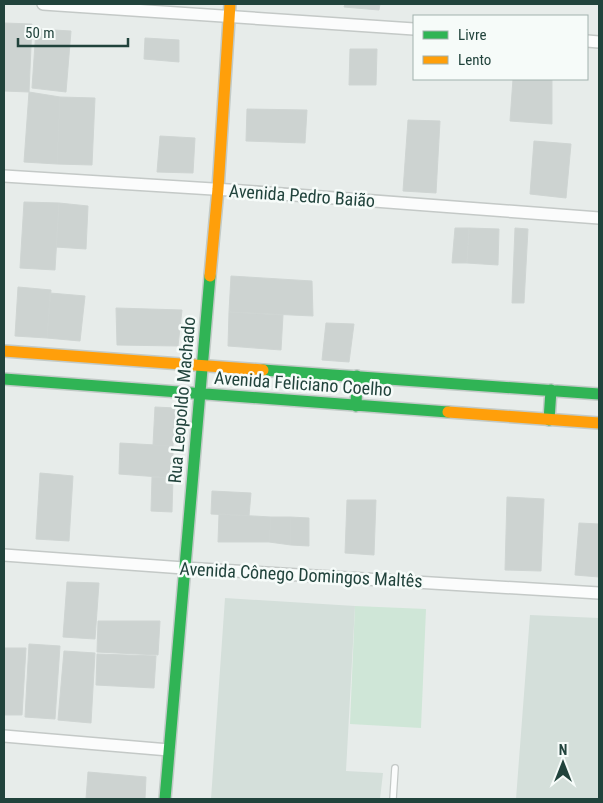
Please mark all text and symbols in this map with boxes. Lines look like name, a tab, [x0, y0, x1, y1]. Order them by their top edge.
scale bar	[18, 15, 128, 47]
legend	[413, 15, 588, 80]
text: 50 m	[25, 24, 55, 42]
text: Livre	[458, 26, 486, 44]
text: Lento	[458, 51, 491, 69]
street label: Avenida Pedro Baião	[228, 180, 376, 211]
street label: Rua Leopoldo Machado	[164, 316, 199, 484]
street label: Avenida Feliciano Coelho	[213, 367, 393, 400]
street label: Avenida Cônego Domingos Maltês	[179, 558, 423, 591]
north arrow	[538, 738, 588, 788]
text: N	[559, 742, 567, 758]

